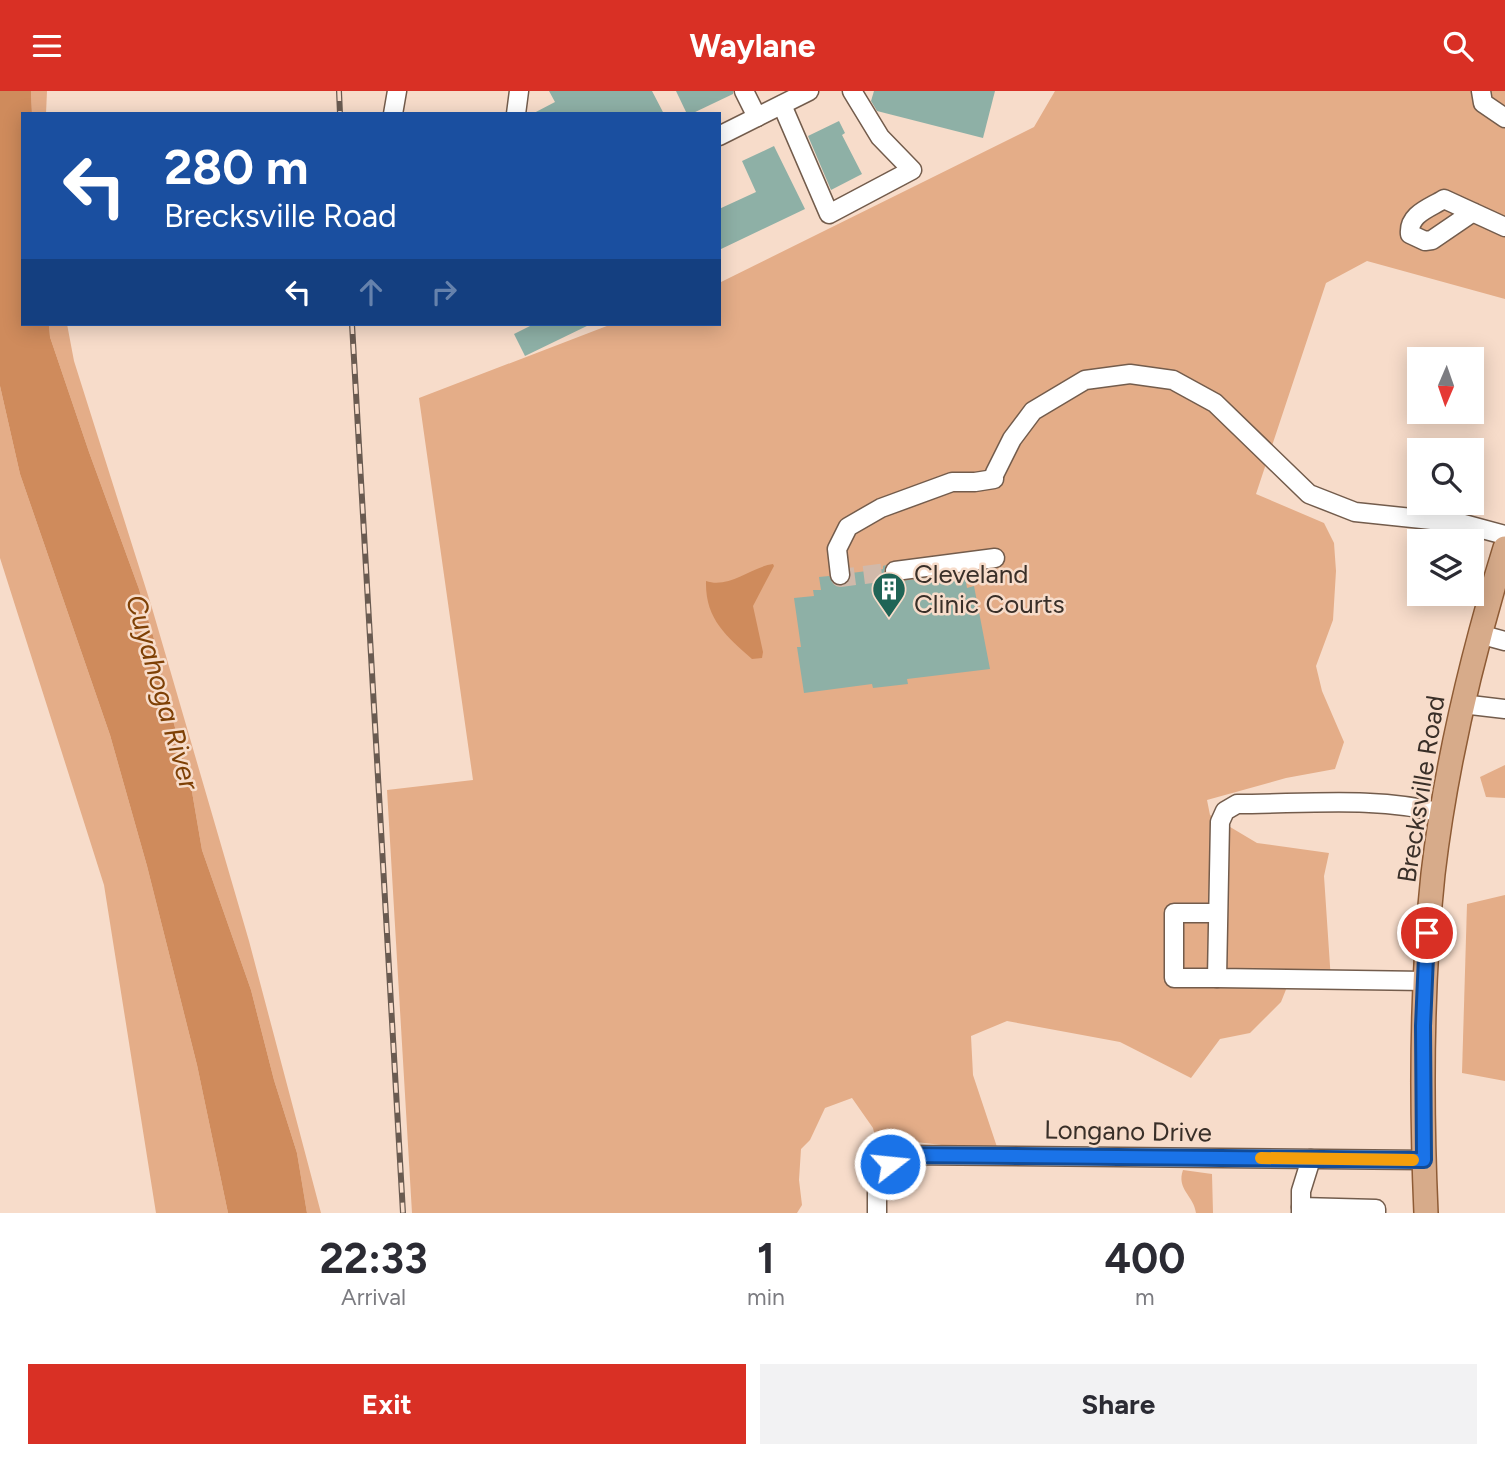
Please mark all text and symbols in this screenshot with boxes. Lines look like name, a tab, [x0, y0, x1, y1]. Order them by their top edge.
icon: menu	[28, 27, 66, 65]
text: Waylane	[689, 27, 816, 65]
icon: search	[1439, 27, 1477, 65]
text: 280 m	[164, 137, 309, 196]
icon: left	[49, 140, 140, 231]
text: Brecksville Road	[164, 197, 397, 235]
icon: left	[279, 273, 317, 311]
icon: ahead	[352, 273, 390, 311]
icon: right	[425, 273, 463, 311]
north arrow	[1407, 347, 1484, 423]
map controls	[1407, 347, 1484, 606]
button: search	[1407, 438, 1484, 515]
button: layers	[1407, 529, 1484, 606]
place label: Cleveland Clinic Courts	[914, 558, 1065, 620]
building icon: Cleveland Clinic Courts	[870, 570, 908, 619]
water label: Cuyahoga River	[119, 590, 208, 795]
street label: Brecksville Road	[1390, 693, 1452, 885]
pin	[1397, 903, 1457, 963]
icon: arrive	[1408, 914, 1446, 952]
street label: Longano Drive	[1044, 1114, 1212, 1148]
position arrow	[853, 1127, 927, 1201]
text: 22:33	[320, 1233, 428, 1284]
text: 1	[757, 1233, 775, 1284]
text: 400	[1104, 1233, 1185, 1284]
text: Arrival	[341, 1283, 406, 1311]
text: min	[747, 1283, 785, 1311]
text: m	[1135, 1283, 1155, 1311]
button: Exit	[28, 1364, 746, 1444]
button: Share	[760, 1364, 1477, 1444]

